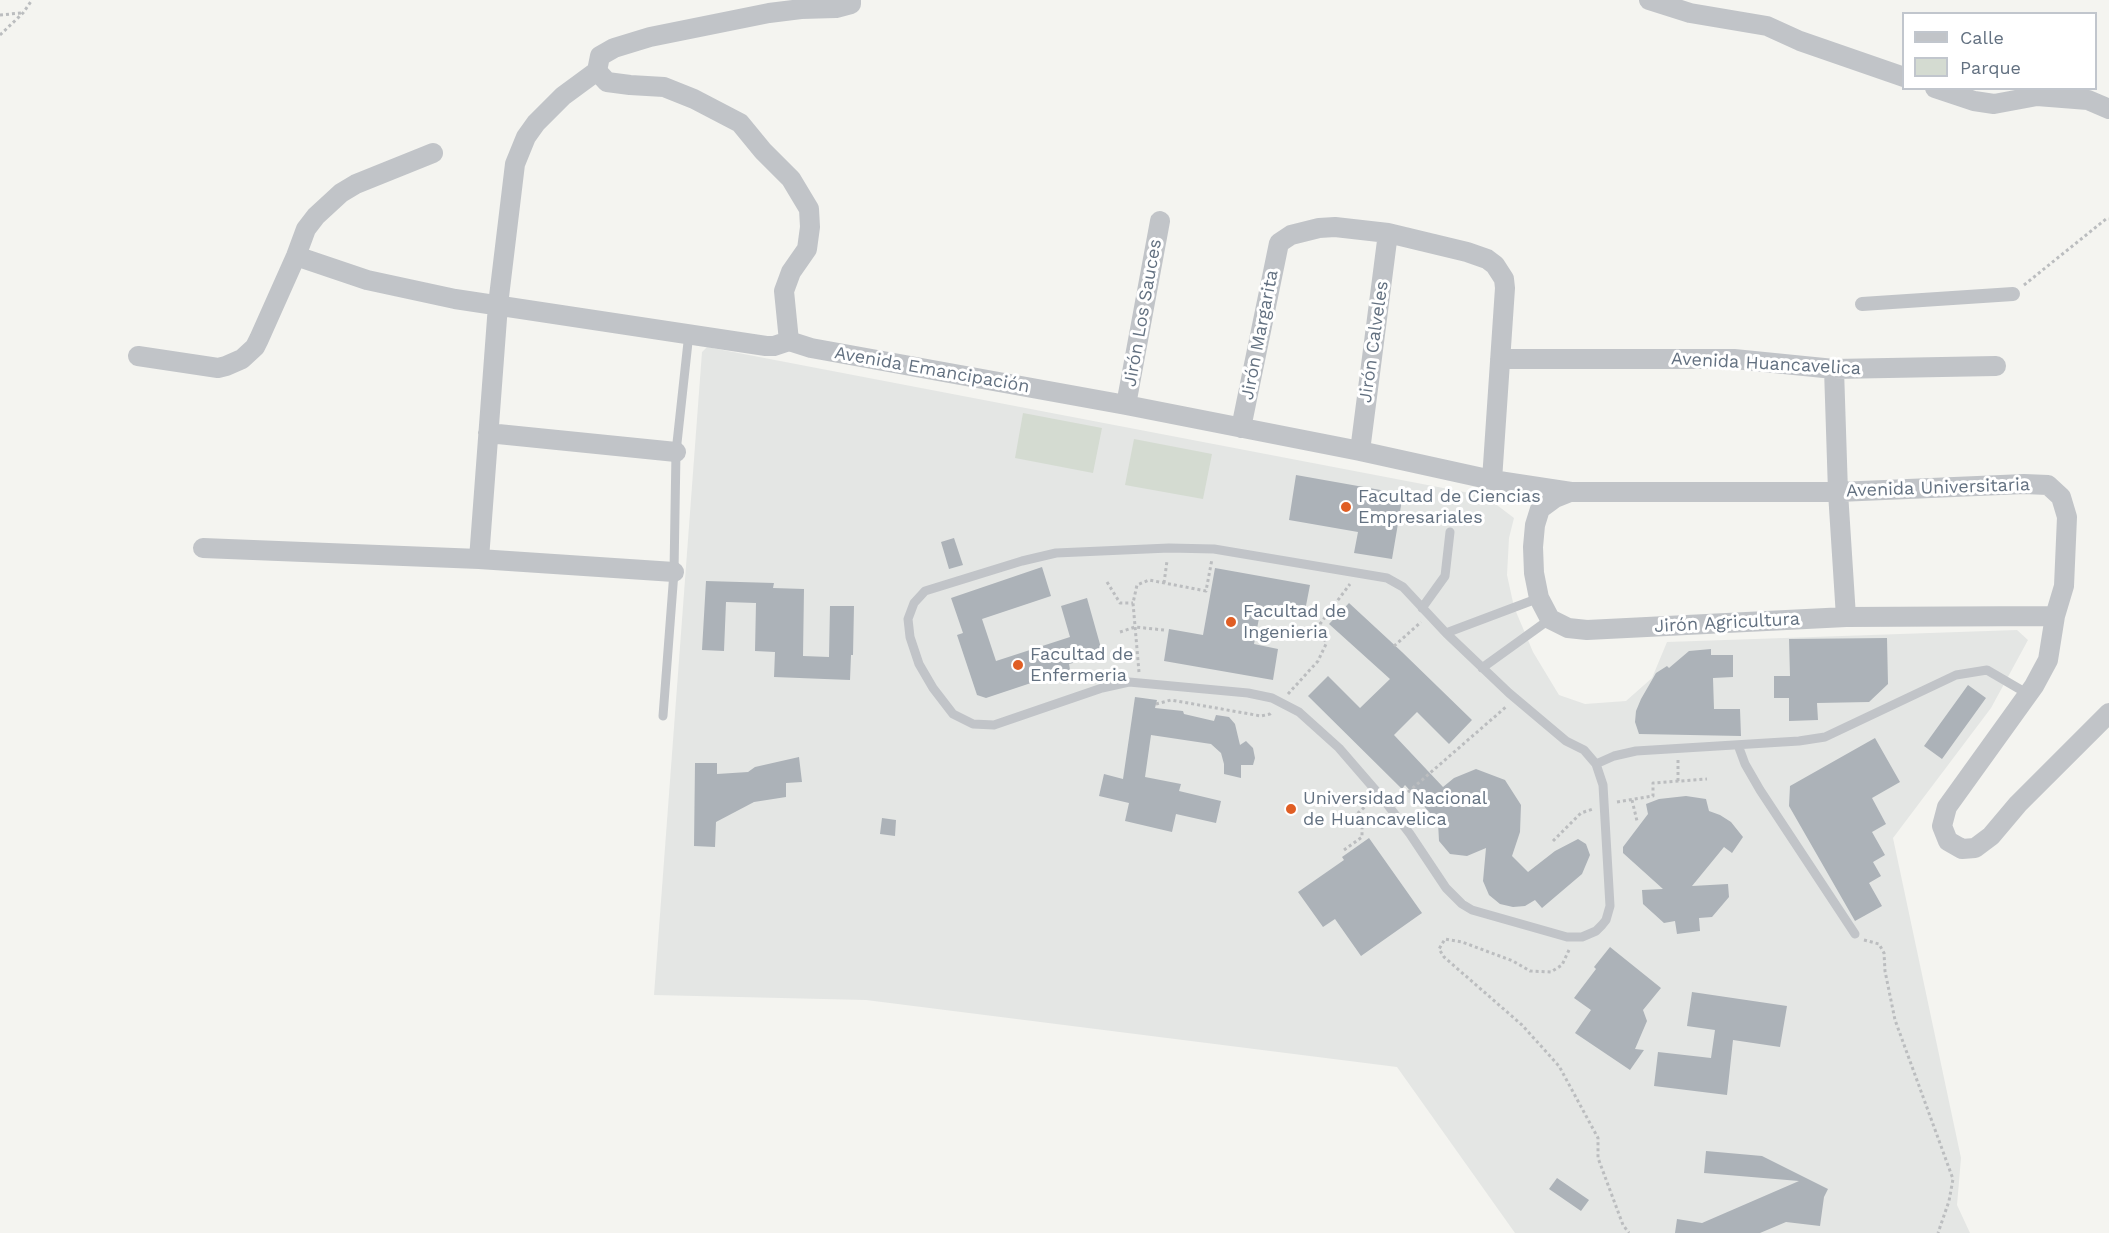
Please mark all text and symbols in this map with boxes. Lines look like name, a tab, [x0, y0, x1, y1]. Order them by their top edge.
legend	[1902, 12, 2097, 90]
text: Calle	[1960, 27, 2004, 48]
text: Parque	[1960, 57, 2021, 78]
street label: Jirón Los Sauces	[1119, 237, 1167, 389]
street label: Jirón Margarita	[1237, 268, 1283, 402]
street label: Jirón Calveles	[1355, 280, 1393, 404]
street label: Avenida Emancipación	[833, 342, 1031, 398]
street label: Avenida Huancavelica	[1670, 348, 1862, 380]
street label: Avenida Universitaria	[1846, 474, 2030, 502]
place label: Facultad de Ciencias Empresariales	[1358, 486, 1541, 528]
marker: Facultad de Ciencias Empresariales	[1339, 500, 1353, 514]
place label: Facultad de Ingenieria	[1243, 601, 1346, 644]
street label: Jirón Agricultura	[1654, 608, 1800, 638]
marker: Facultad de Ingenieria	[1224, 615, 1238, 629]
place label: Facultad de Enfermeria	[1030, 644, 1133, 686]
marker: Facultad de Enfermeria	[1011, 658, 1025, 672]
place label: Universidad Nacional de Huancavelica	[1303, 788, 1487, 830]
marker: Universidad Nacional de Huancavelica	[1284, 802, 1298, 816]

